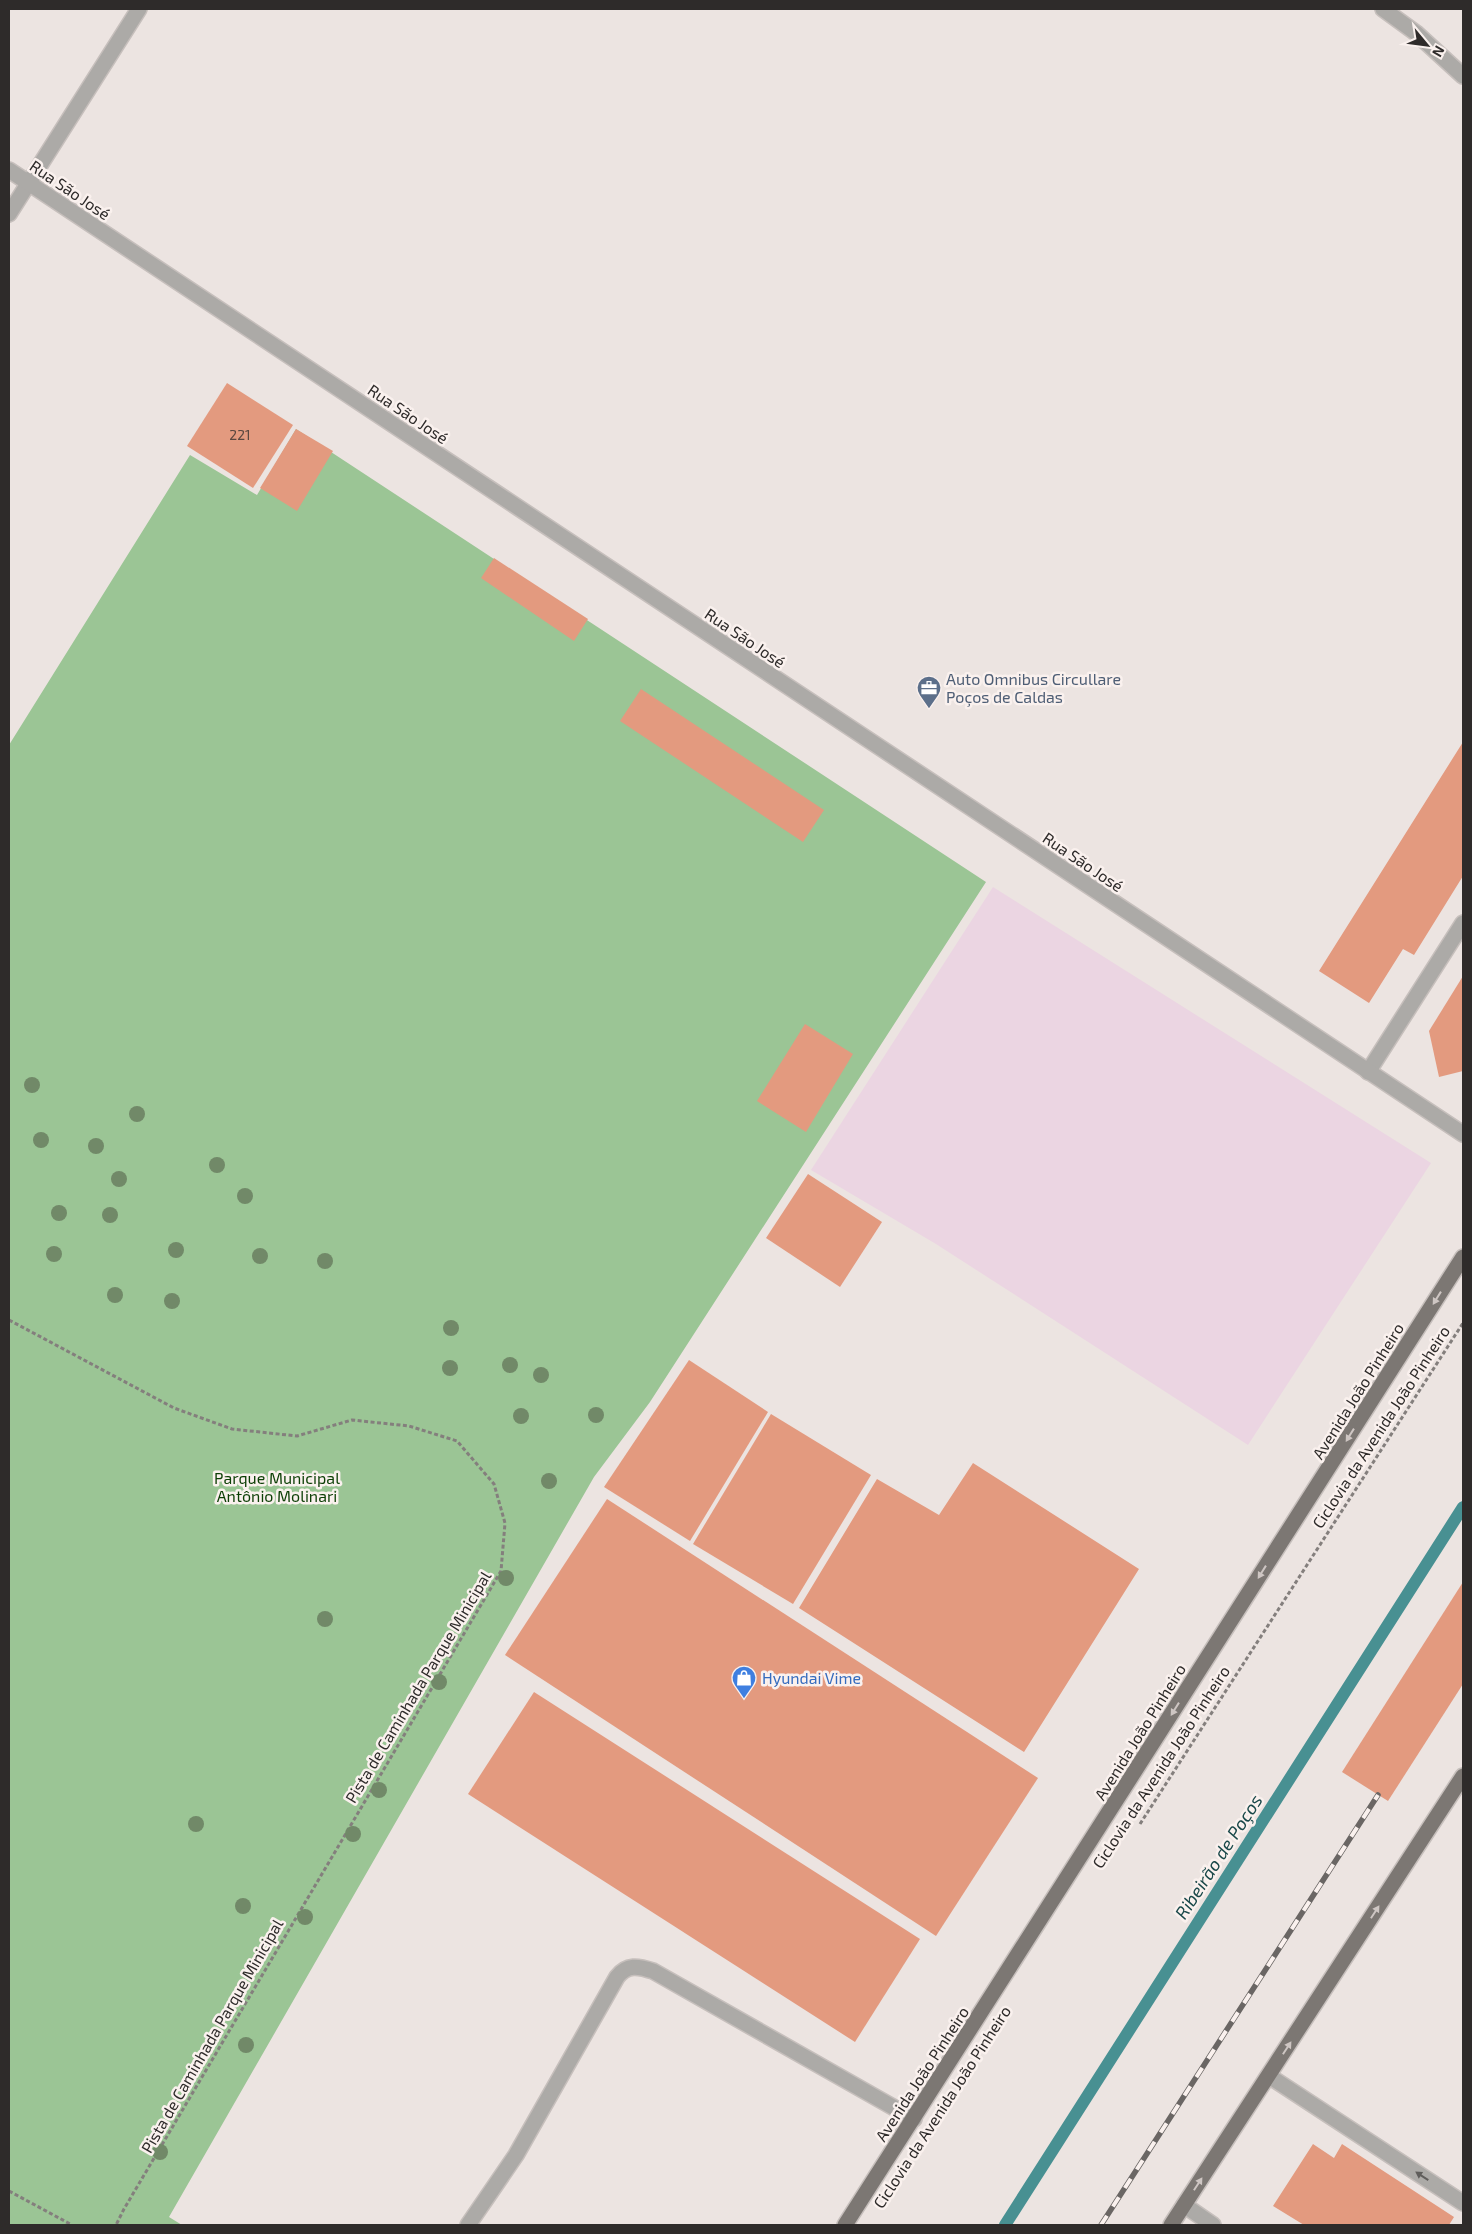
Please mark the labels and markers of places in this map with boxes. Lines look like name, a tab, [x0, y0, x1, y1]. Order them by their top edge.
place label: Auto Omnibus Circullare Poços de Caldas	[946, 669, 1121, 707]
office icon: Auto Omnibus Circullare Poços de Caldas	[916, 675, 942, 709]
shop icon: Hyundai Vime	[731, 1665, 757, 1699]
place label: Hyundai Vime	[762, 1668, 861, 1687]

